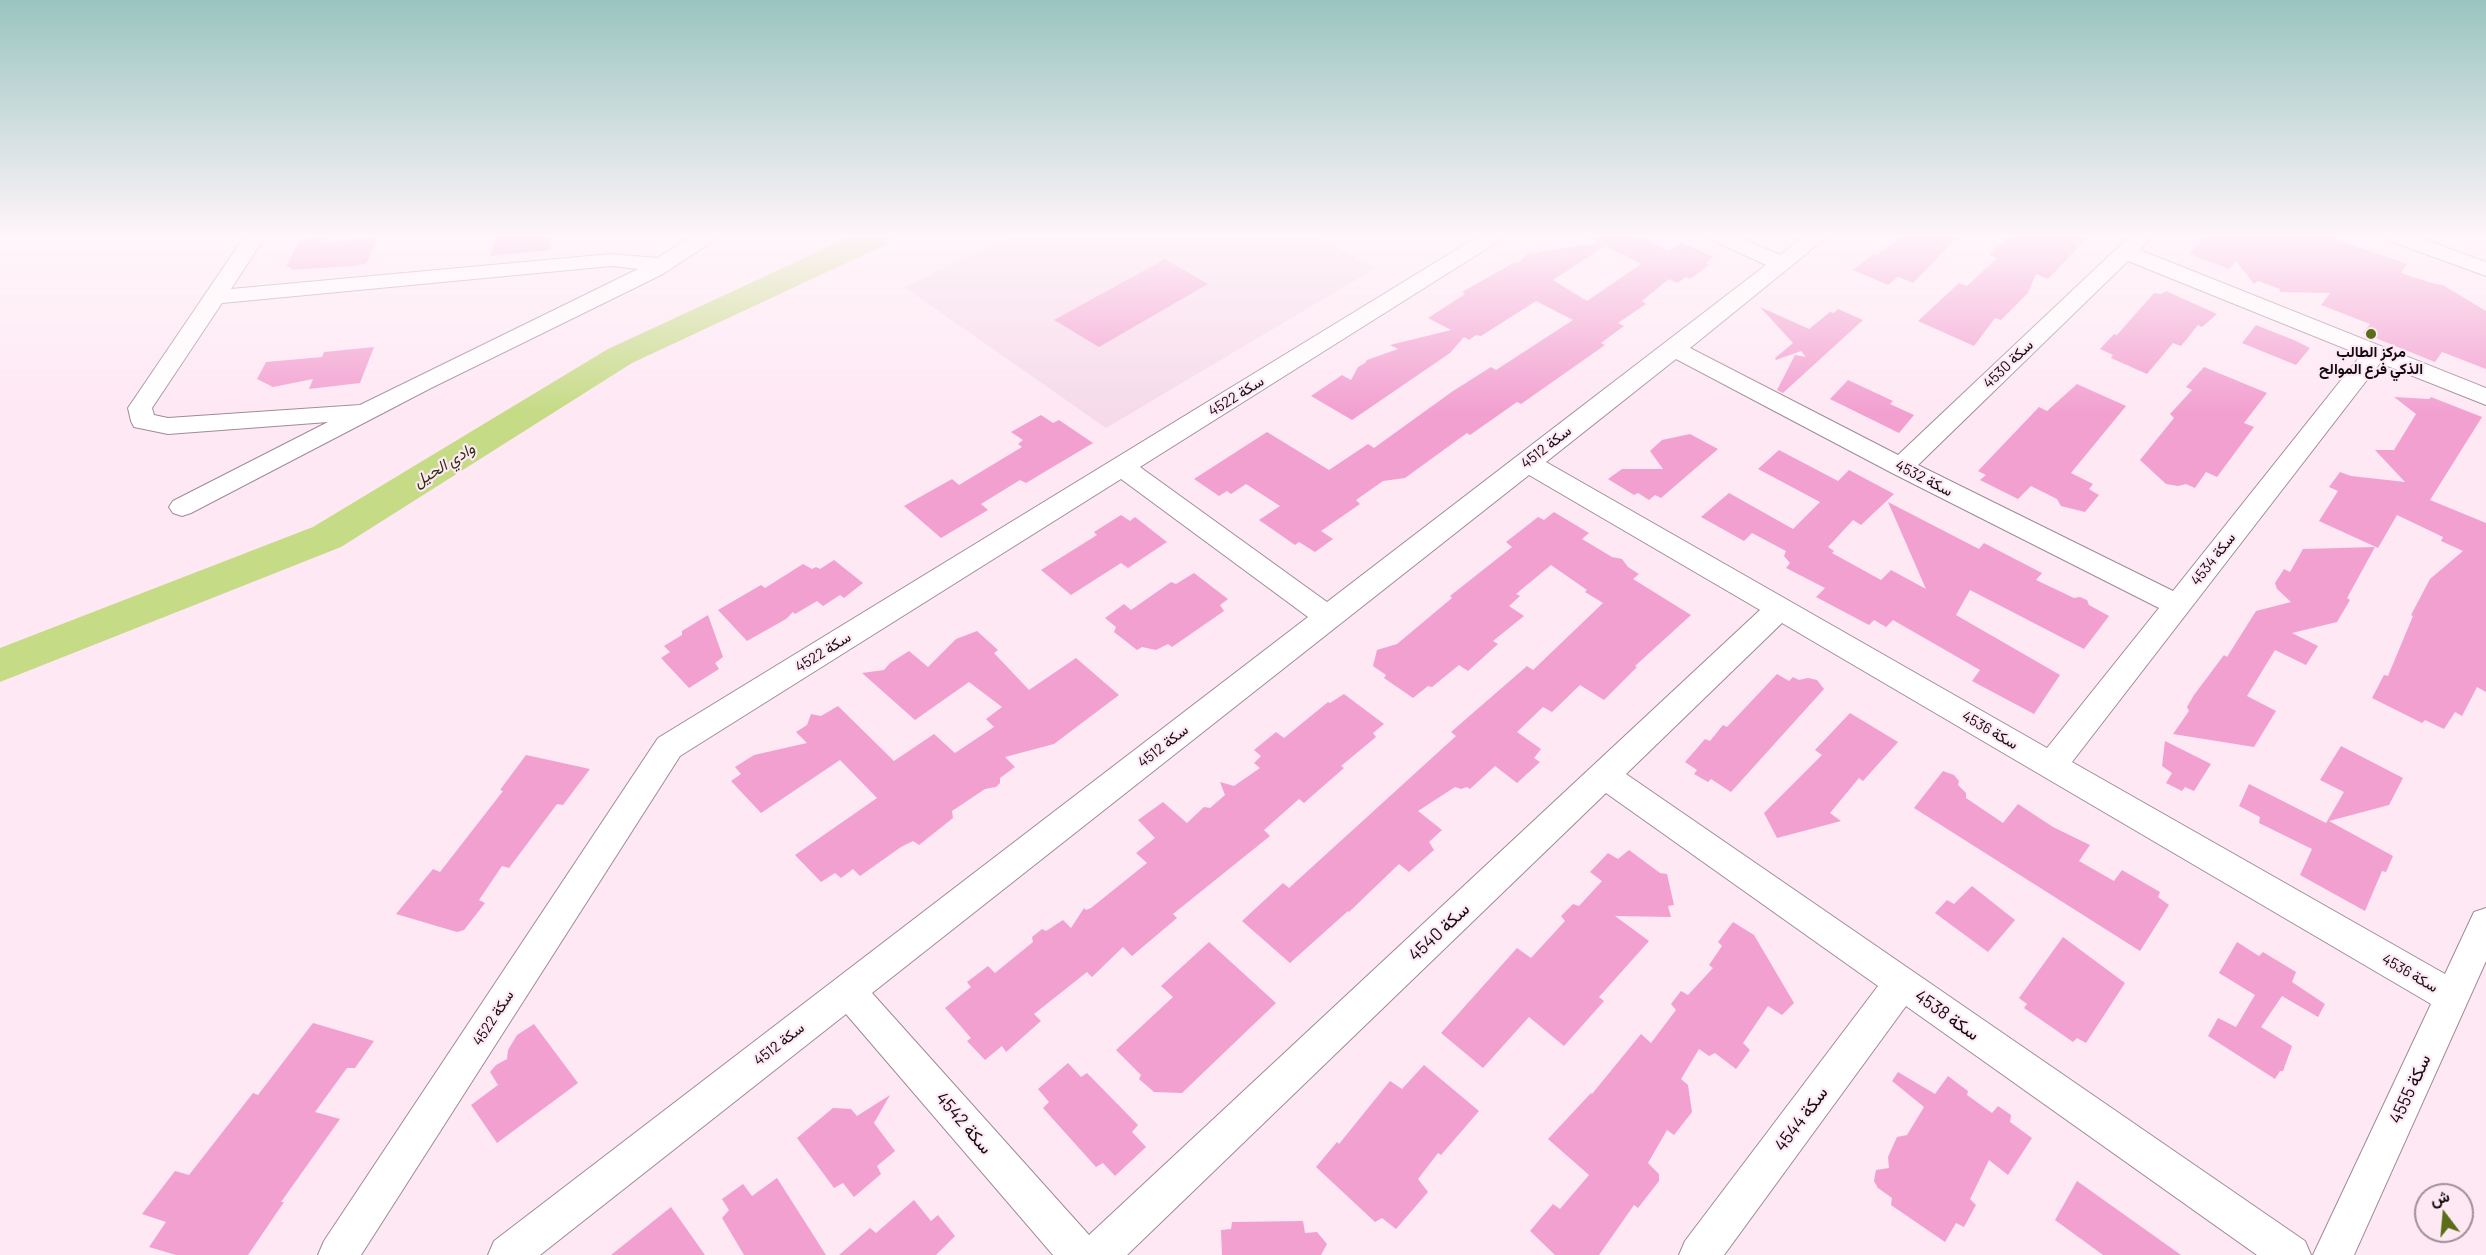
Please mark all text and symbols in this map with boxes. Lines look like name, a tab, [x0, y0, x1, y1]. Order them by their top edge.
marker: مركز الطالب الذكي فرع الموالح	[2364, 327, 2378, 341]
street label: سكة 4530	[1979, 336, 2037, 392]
place label: مركز الطالب الذكي فرع الموالح	[2319, 343, 2423, 378]
street label: سكة 4522	[1205, 372, 1267, 420]
street label: سكة 4512	[1517, 422, 1575, 472]
water label: وادي الحيل	[410, 439, 478, 491]
street label: سكة 4532	[1892, 456, 1956, 500]
street label: سكة 4534	[2187, 529, 2239, 589]
street label: سكة 4522	[792, 628, 854, 676]
street label: سكة 4536	[1959, 707, 2021, 753]
street label: سكة 4512	[1134, 721, 1192, 771]
street label: سكة 4540	[1404, 898, 1474, 966]
street label: سكة 4536	[2379, 950, 2441, 996]
street label: سكة 4538	[1910, 985, 1984, 1045]
street label: سكة 4522	[468, 987, 518, 1049]
street label: سكة 4512	[750, 1019, 808, 1069]
street label: سكة 4555	[2385, 1051, 2435, 1127]
street label: سكة 4544	[1770, 1082, 1832, 1156]
street label: سكة 4542	[931, 1088, 997, 1158]
north arrow	[2414, 1183, 2474, 1243]
text: ش	[2428, 1185, 2451, 1209]

